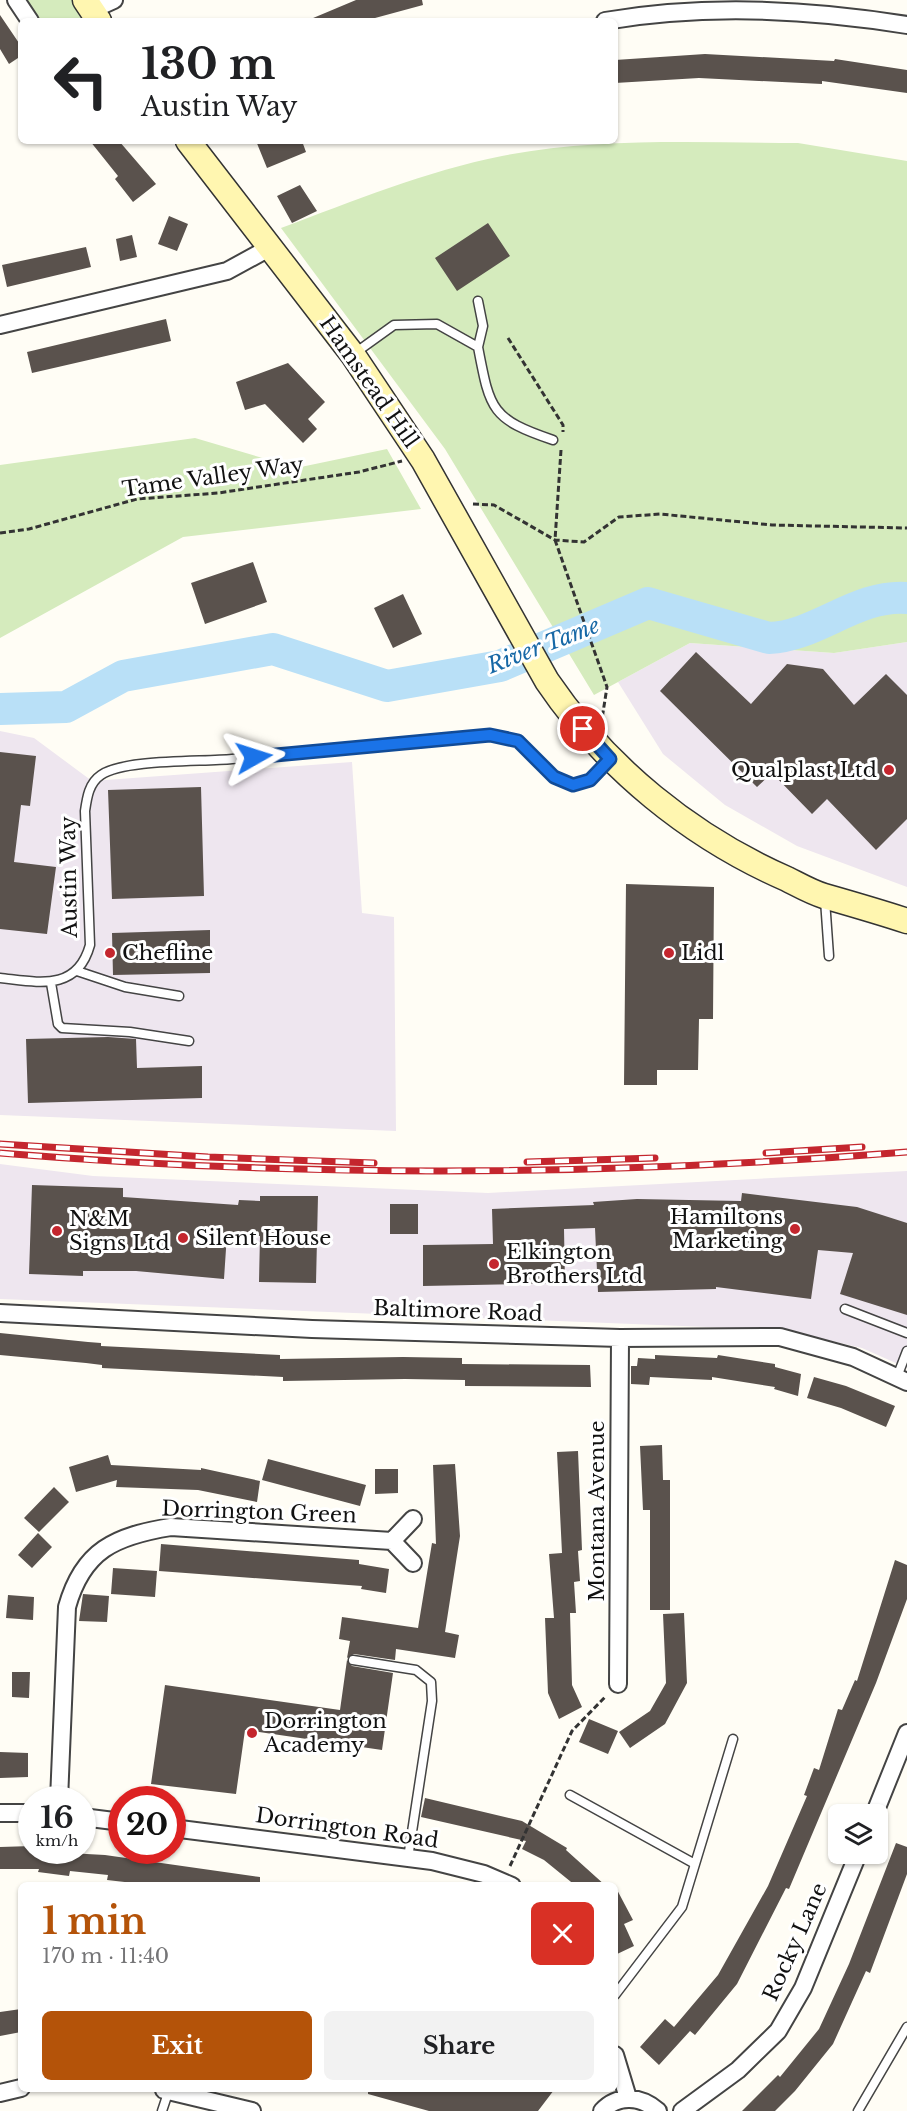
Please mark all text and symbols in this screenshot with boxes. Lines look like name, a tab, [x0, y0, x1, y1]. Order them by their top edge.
text: 130 m	[141, 38, 275, 90]
icon: left	[42, 42, 120, 120]
text: Austin Way	[141, 90, 298, 123]
street label: Hamstead Hill	[314, 311, 424, 453]
street label: Tame Valley Way	[121, 451, 306, 503]
water label: River Tame	[482, 612, 603, 680]
pin	[557, 703, 608, 754]
icon: arrive	[566, 712, 599, 745]
position arrow	[222, 725, 286, 789]
place label: Qualplast Ltd	[731, 757, 877, 783]
marker: Qualplast Ltd	[882, 763, 896, 777]
street label: Austin Way	[55, 815, 83, 939]
place label: Chefline	[122, 940, 213, 966]
place label: Lidl	[681, 940, 725, 966]
marker: Chefline	[103, 946, 117, 960]
marker: Lidl	[662, 946, 676, 960]
place label: Hamiltons Marketing	[670, 1204, 783, 1254]
place label: N&M Signs Ltd	[69, 1206, 170, 1256]
marker: Hamiltons Marketing	[788, 1222, 802, 1236]
marker: N&M Signs Ltd	[50, 1224, 64, 1238]
place label: Silent House	[195, 1225, 331, 1251]
marker: Silent House	[176, 1231, 190, 1245]
place label: Elkington Brothers Ltd	[506, 1239, 643, 1289]
marker: Elkington Brothers Ltd	[487, 1257, 501, 1271]
street label: Baltimore Road	[373, 1295, 543, 1327]
street label: Montana Avenue	[584, 1420, 610, 1602]
street label: Dorrington Green	[161, 1496, 357, 1528]
place label: Dorrington Academy	[263, 1708, 387, 1758]
marker: Dorrington Academy	[245, 1726, 259, 1740]
speed limit sign: 20	[108, 1786, 186, 1864]
text: 16	[40, 1799, 74, 1836]
street label: Dorrington Road	[254, 1802, 440, 1854]
map controls	[828, 1804, 888, 1864]
button: layers	[828, 1804, 888, 1864]
text: km/h	[36, 1831, 78, 1850]
street label: Rocky Lane	[757, 1879, 833, 2005]
text: 1 min	[42, 1899, 146, 1944]
button: close	[531, 1902, 594, 1965]
text: 170 m · 11:40	[42, 1944, 169, 1968]
button: Exit	[42, 2011, 312, 2080]
button: Share	[324, 2011, 594, 2080]

